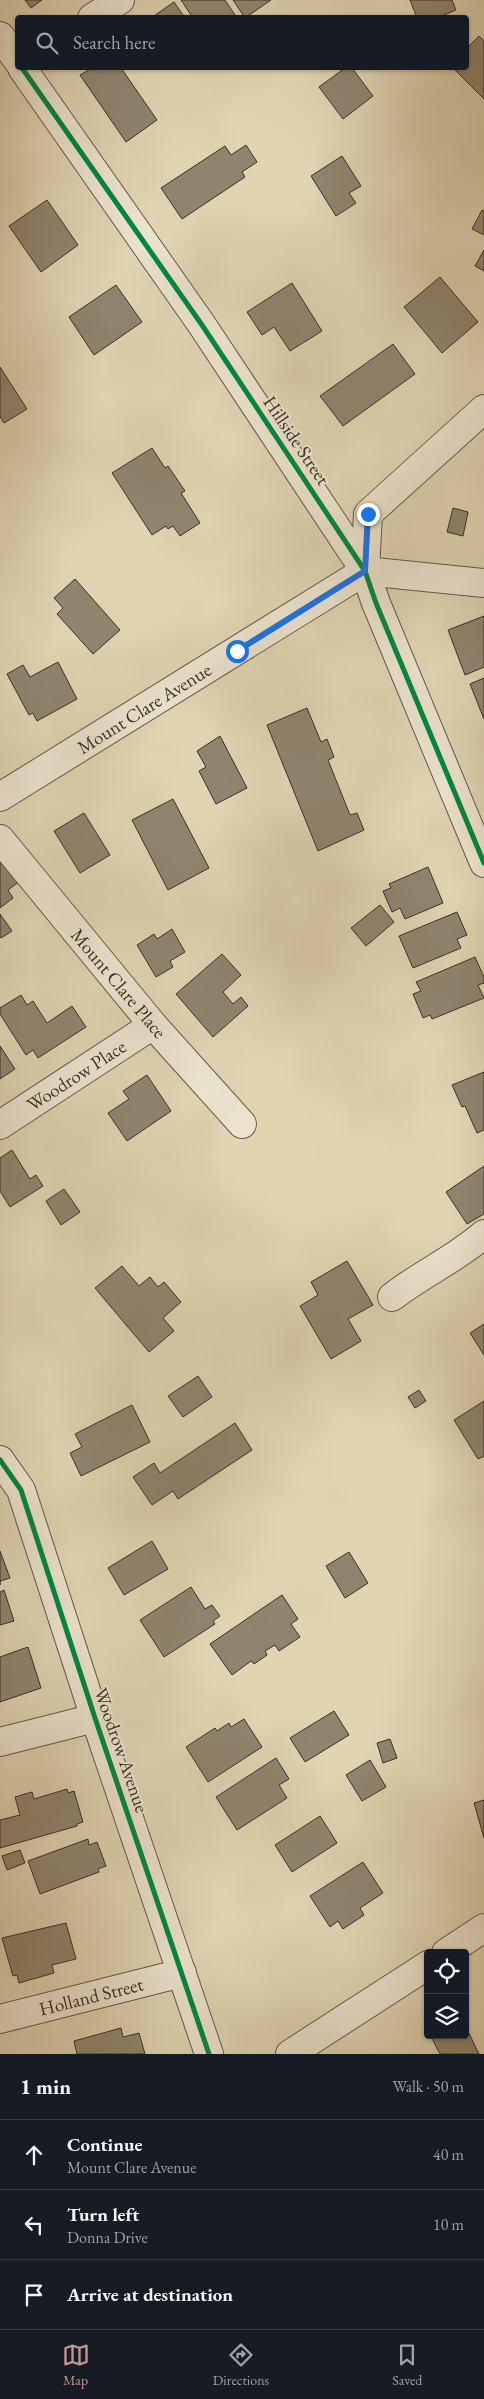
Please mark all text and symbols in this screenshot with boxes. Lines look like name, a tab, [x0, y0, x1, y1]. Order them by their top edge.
search box	[15, 15, 469, 70]
icon: search	[33, 29, 61, 57]
text: Search here	[73, 30, 155, 55]
street label: Hillside Street	[258, 391, 336, 490]
route end	[357, 503, 380, 526]
route start	[226, 640, 249, 663]
street label: Mount Clare Avenue	[72, 657, 216, 760]
street label: Mount Clare Place	[65, 923, 172, 1044]
street label: Woodrow Place	[22, 1034, 131, 1117]
street label: Woodrow Avenue	[88, 1684, 155, 1816]
map controls	[424, 1949, 469, 2039]
button: locate	[424, 1949, 469, 1994]
street label: Holland Street	[36, 1971, 146, 2021]
button: layers	[424, 1994, 469, 2039]
text: 1 min	[20, 2073, 71, 2100]
text: Walk · 50 m	[393, 2076, 464, 2097]
text: Continue	[67, 2132, 142, 2157]
icon: ahead	[20, 2141, 48, 2169]
text: 40 m	[433, 2144, 464, 2165]
text: Mount Clare Avenue	[67, 2157, 196, 2178]
text: Turn left	[67, 2202, 139, 2227]
icon: left	[20, 2211, 48, 2239]
text: 10 m	[433, 2214, 464, 2235]
text: Donna Drive	[67, 2227, 148, 2248]
icon: arrive	[20, 2281, 48, 2309]
text: Arrive at destination	[67, 2282, 233, 2307]
tab: Map	[62, 2341, 90, 2389]
tab: Directions	[213, 2341, 269, 2389]
tab: Saved	[392, 2341, 422, 2389]

